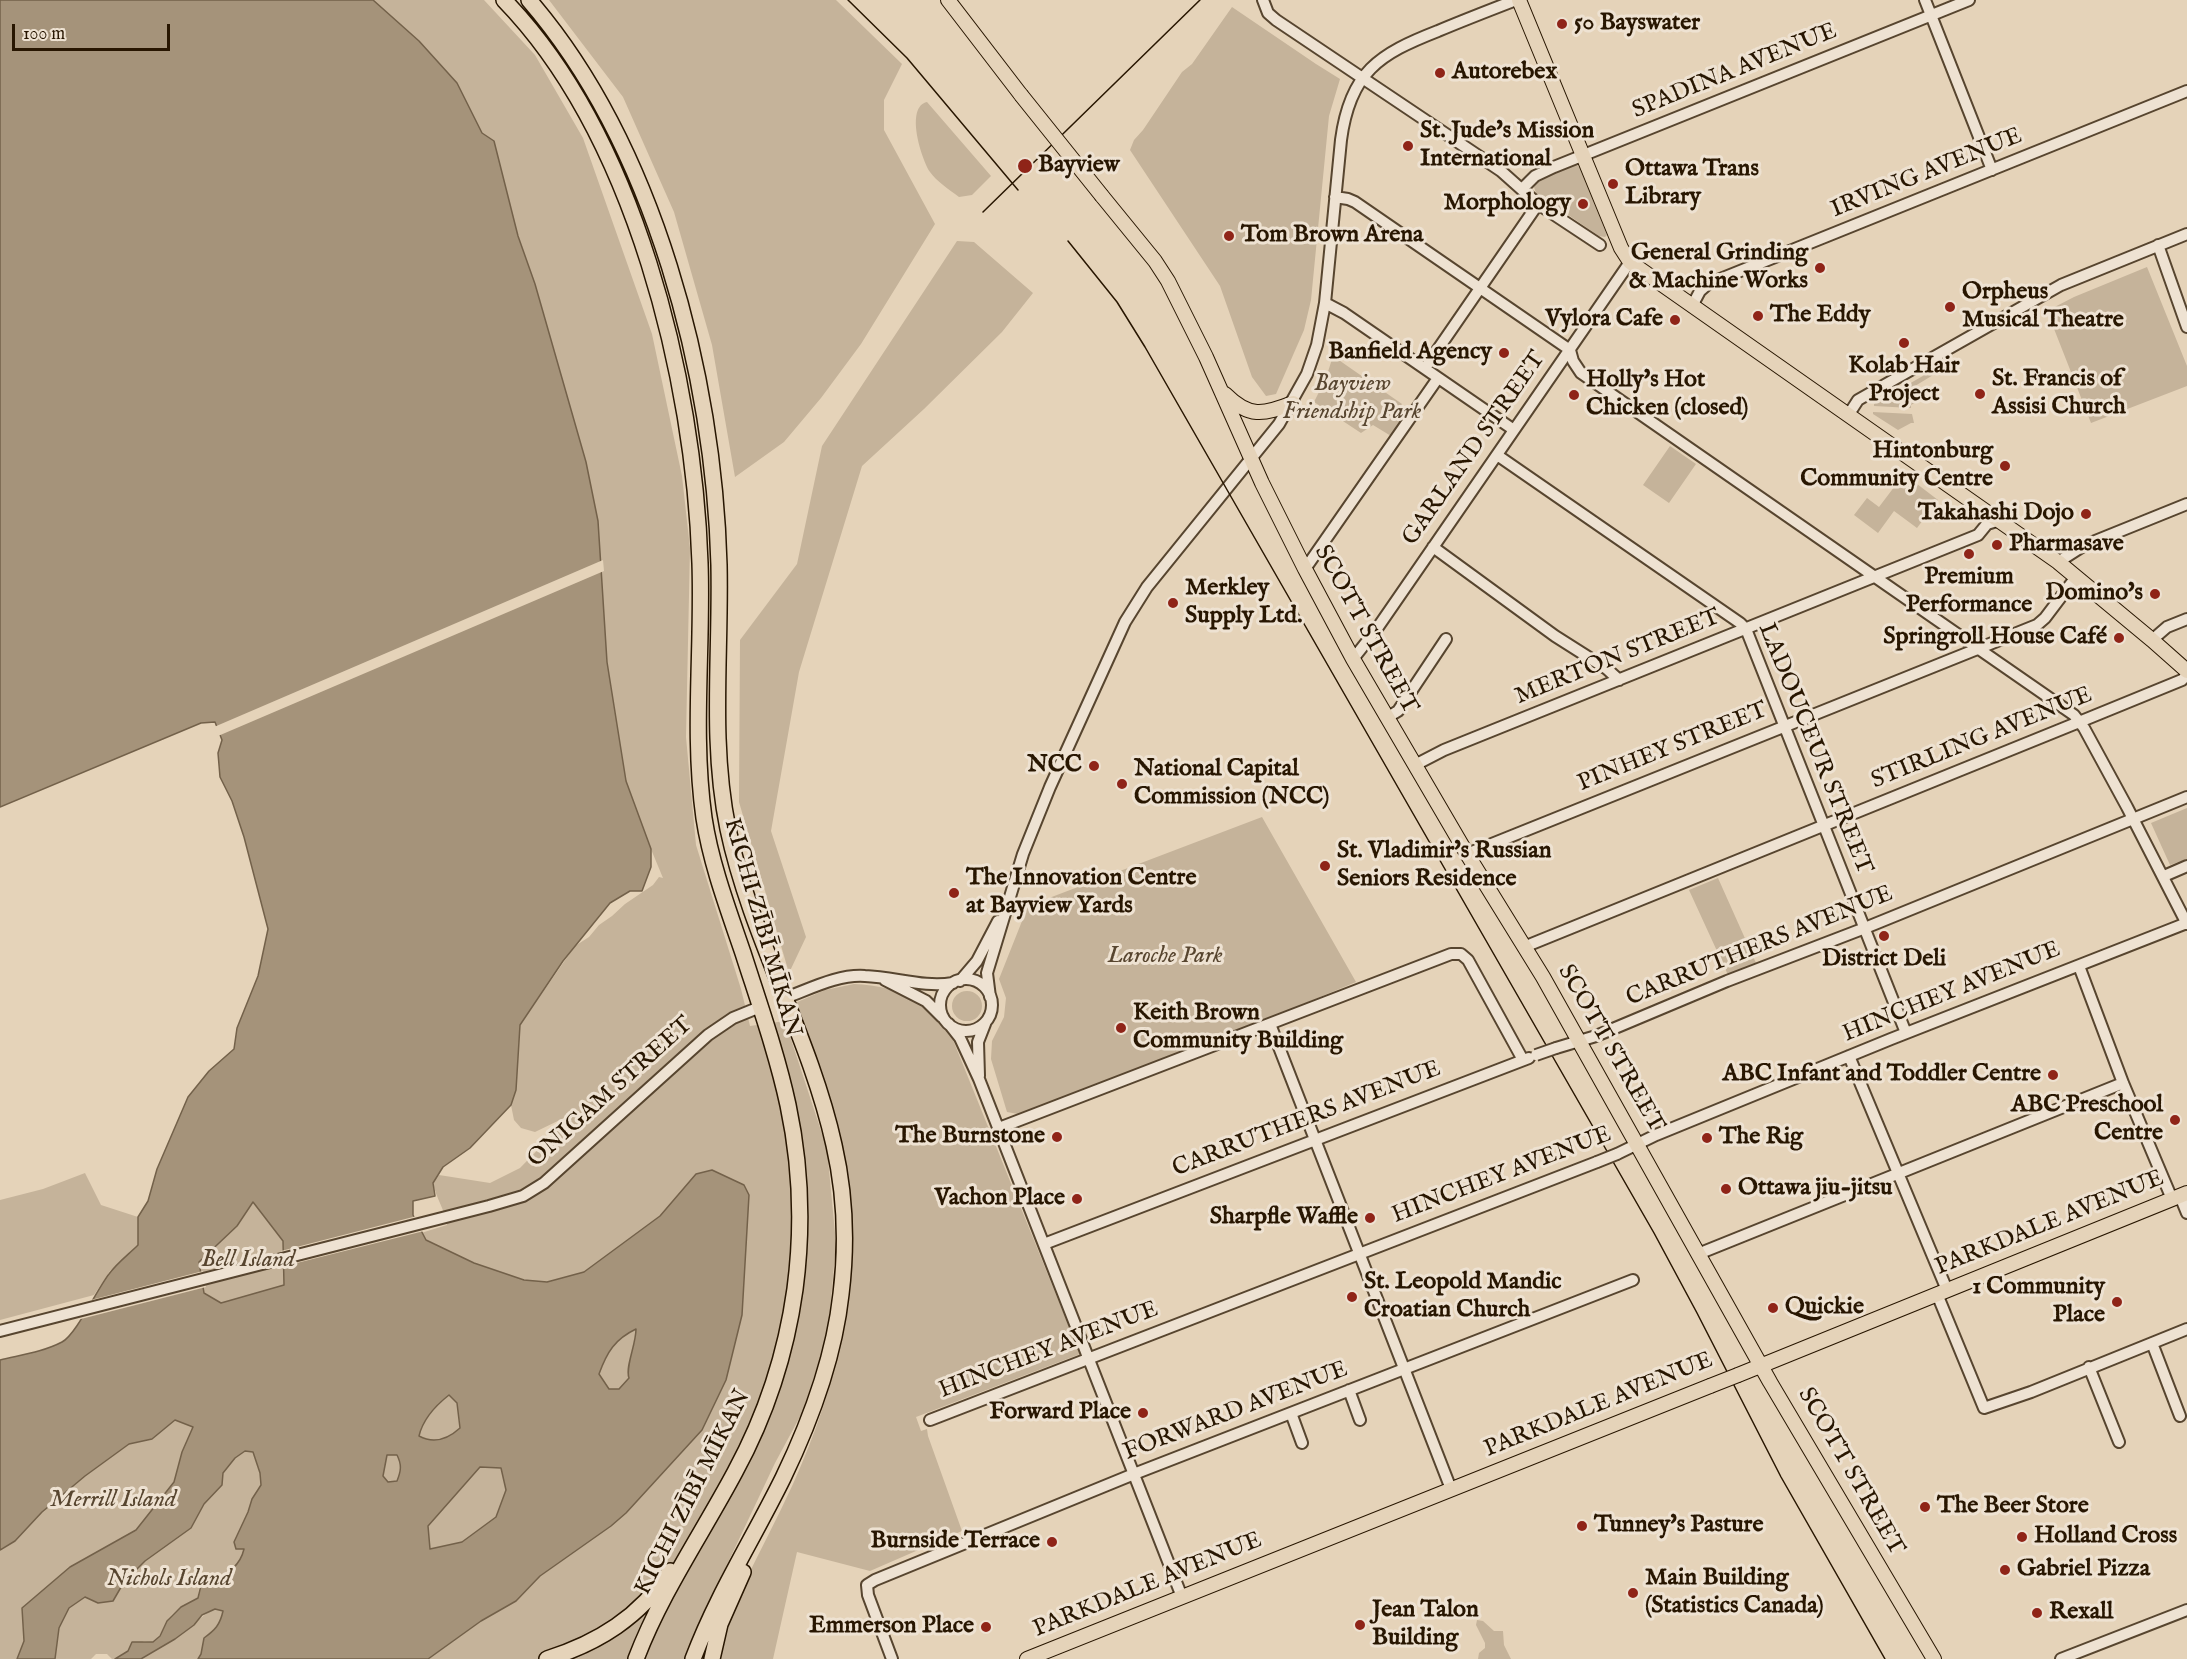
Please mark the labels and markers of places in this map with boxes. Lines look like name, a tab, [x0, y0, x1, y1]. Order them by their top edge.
place label: 50 Bayswater	[1574, 10, 1700, 38]
marker: 50 Bayswater	[1555, 17, 1569, 31]
place label: Autorebex	[1452, 59, 1557, 87]
marker: Autorebex	[1433, 66, 1447, 80]
place label: St. Jude's Mission International	[1420, 118, 1594, 174]
marker: St. Jude's Mission International	[1401, 139, 1415, 153]
place label: Bayview	[1038, 152, 1120, 180]
place label: Ottawa Trans Library	[1625, 156, 1759, 212]
marker: Bayview	[1016, 157, 1034, 175]
marker: Ottawa Trans Library	[1606, 177, 1620, 191]
place label: Morphology	[1444, 190, 1571, 218]
marker: Morphology	[1576, 197, 1590, 211]
place label: Tom Brown Arena	[1241, 222, 1423, 250]
marker: Tom Brown Arena	[1222, 229, 1236, 243]
place label: General Grinding & Machine Works	[1629, 240, 1808, 296]
marker: General Grinding & Machine Works	[1813, 261, 1827, 275]
place label: Orpheus Musical Theatre	[1962, 279, 2124, 335]
marker: Orpheus Musical Theatre	[1943, 300, 1957, 314]
place label: The Eddy	[1770, 302, 1870, 330]
place label: Vylora Cafe	[1545, 306, 1663, 334]
marker: The Eddy	[1751, 309, 1765, 323]
marker: Vylora Cafe	[1668, 313, 1682, 327]
marker: Kolab Hair Project	[1897, 336, 1911, 350]
place label: Banfield Agency	[1328, 339, 1492, 367]
marker: Banfield Agency	[1497, 346, 1511, 360]
place label: Kolab Hair Project	[1848, 353, 1960, 409]
place label: St. Francis of Assisi Church	[1992, 366, 2126, 422]
place label: Holly's Hot Chicken (closed)	[1586, 367, 1748, 423]
marker: St. Francis of Assisi Church	[1973, 387, 1987, 401]
marker: Holly's Hot Chicken (closed)	[1567, 388, 1581, 402]
place label: Hintonburg Community Centre	[1800, 438, 1993, 494]
marker: Hintonburg Community Centre	[1998, 459, 2012, 473]
place label: Takahashi Dojo	[1918, 500, 2074, 528]
marker: Takahashi Dojo	[2079, 507, 2093, 521]
place label: Pharmasave	[2009, 531, 2124, 559]
marker: Pharmasave	[1990, 538, 2004, 552]
marker: Premium Performance	[1962, 547, 1976, 561]
place label: Premium Performance	[1906, 564, 2032, 620]
place label: Merkley Supply Ltd.	[1185, 575, 1303, 631]
place label: Domino's	[2045, 580, 2143, 608]
marker: Domino's	[2148, 587, 2162, 601]
marker: Merkley Supply Ltd.	[1166, 596, 1180, 610]
place label: Springroll House Café	[1883, 624, 2107, 652]
marker: Springroll House Café	[2112, 631, 2126, 645]
place label: NCC	[1027, 752, 1082, 780]
place label: National Capital Commission (NCC)	[1134, 756, 1329, 812]
marker: NCC	[1087, 759, 1101, 773]
marker: National Capital Commission (NCC)	[1115, 777, 1129, 791]
place label: St. Vladimir's Russian Seniors Residence	[1337, 838, 1551, 894]
marker: St. Vladimir's Russian Seniors Residence	[1318, 859, 1332, 873]
place label: The Innovation Centre at Bayview Yards	[966, 865, 1196, 921]
marker: The Innovation Centre at Bayview Yards	[947, 886, 961, 900]
marker: District Deli	[1877, 929, 1891, 943]
place label: District Deli	[1822, 946, 1946, 974]
place label: Keith Brown Community Building	[1133, 1000, 1343, 1056]
marker: Keith Brown Community Building	[1114, 1021, 1128, 1035]
place label: ABC Infant and Toddler Centre	[1723, 1061, 2041, 1089]
marker: ABC Infant and Toddler Centre	[2046, 1068, 2060, 1082]
place label: ABC Preschool Centre	[2011, 1092, 2163, 1148]
marker: ABC Preschool Centre	[2168, 1113, 2182, 1127]
place label: The Burnstone	[895, 1123, 1045, 1151]
place label: The Rig	[1719, 1124, 1803, 1152]
marker: The Burnstone	[1050, 1130, 1064, 1144]
marker: The Rig	[1700, 1131, 1714, 1145]
place label: Ottawa jiu-jitsu	[1738, 1175, 1893, 1203]
marker: Ottawa jiu-jitsu	[1719, 1182, 1733, 1196]
place label: Vachon Place	[934, 1185, 1065, 1213]
marker: Vachon Place	[1070, 1192, 1084, 1206]
place label: Sharpfle Waffle	[1210, 1204, 1358, 1232]
marker: Sharpfle Waffle	[1363, 1211, 1377, 1225]
place label: St. Leopold Mandic Croatian Church	[1364, 1269, 1562, 1325]
place label: 1 Community Place	[1972, 1274, 2105, 1330]
marker: St. Leopold Mandic Croatian Church	[1345, 1290, 1359, 1304]
place label: Quickie	[1785, 1294, 1864, 1322]
marker: 1 Community Place	[2110, 1295, 2124, 1309]
marker: Quickie	[1766, 1301, 1780, 1315]
place label: Forward Place	[989, 1399, 1131, 1427]
marker: Forward Place	[1136, 1406, 1150, 1420]
place label: The Beer Store	[1937, 1493, 2089, 1521]
marker: The Beer Store	[1918, 1500, 1932, 1514]
place label: Tunney's Pasture	[1594, 1512, 1763, 1540]
marker: Tunney's Pasture	[1575, 1519, 1589, 1533]
place label: Holland Cross	[2034, 1523, 2177, 1551]
place label: Burnside Terrace	[871, 1528, 1040, 1556]
marker: Holland Cross	[2015, 1530, 2029, 1544]
marker: Burnside Terrace	[1045, 1535, 1059, 1549]
place label: Gabriel Pizza	[2017, 1556, 2150, 1584]
marker: Gabriel Pizza	[1998, 1563, 2012, 1577]
place label: Main Building (Statistics Canada)	[1645, 1565, 1824, 1621]
marker: Main Building (Statistics Canada)	[1626, 1586, 1640, 1600]
place label: Jean Talon Building	[1372, 1597, 1479, 1653]
place label: Rexall	[2049, 1599, 2113, 1627]
marker: Rexall	[2030, 1606, 2044, 1620]
place label: Emmerson Place	[809, 1613, 974, 1641]
marker: Jean Talon Building	[1353, 1618, 1367, 1632]
marker: Emmerson Place	[979, 1620, 993, 1634]

